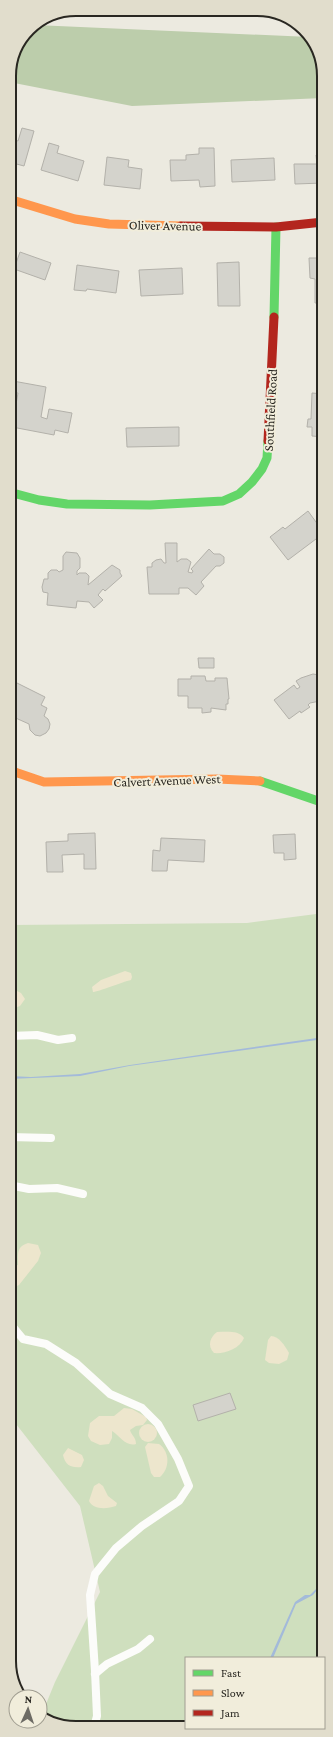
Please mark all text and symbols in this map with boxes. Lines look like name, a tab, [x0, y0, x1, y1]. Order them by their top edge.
street label: Oliver Avenue	[129, 217, 202, 234]
street label: Southfield Road	[261, 368, 280, 452]
street label: Calvert Avenue West	[113, 771, 222, 790]
legend	[185, 1657, 325, 1729]
text: Fast	[221, 1666, 242, 1680]
text: Slow	[221, 1686, 245, 1700]
north arrow	[8, 1689, 48, 1729]
text: N	[24, 1693, 33, 1705]
text: Jam	[220, 1706, 240, 1720]

